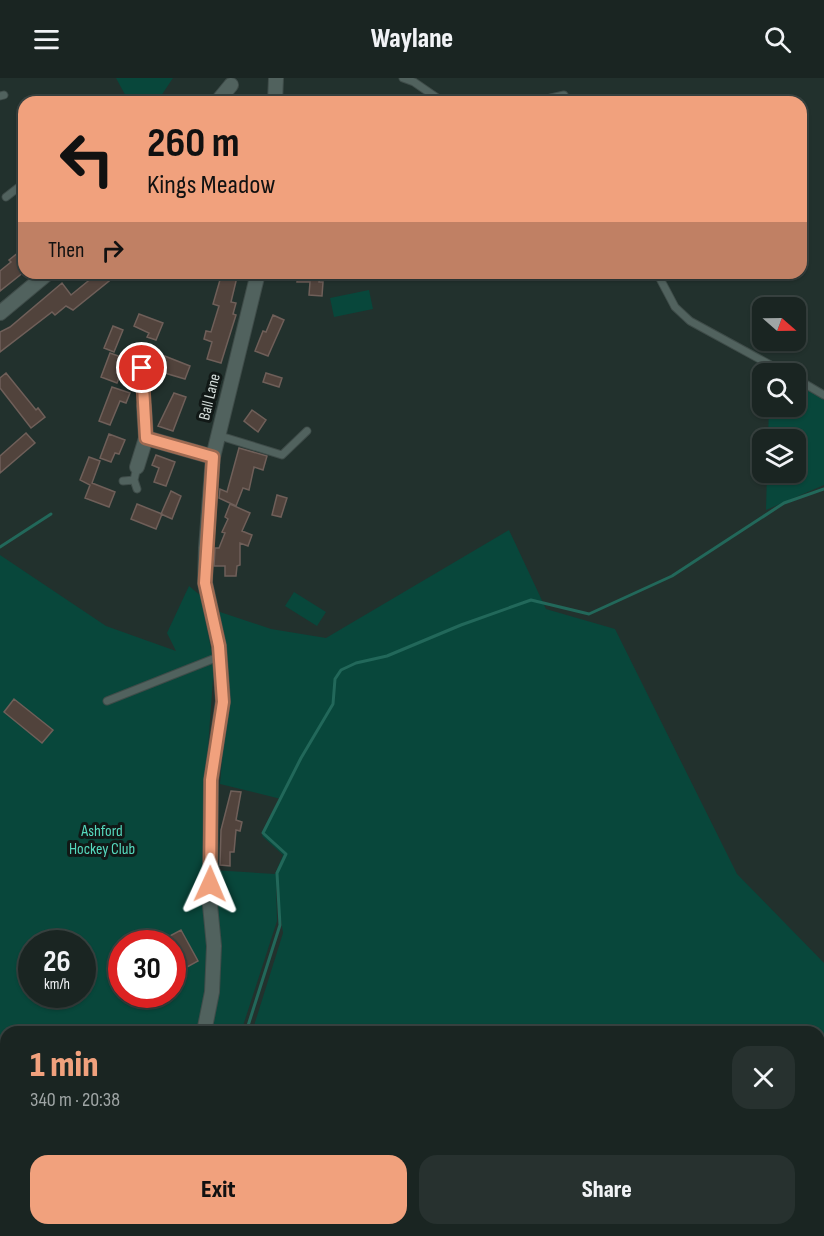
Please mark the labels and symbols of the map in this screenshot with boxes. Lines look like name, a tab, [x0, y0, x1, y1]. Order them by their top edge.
north arrow	[752, 297, 806, 351]
pin	[116, 342, 167, 393]
street label: Ball Lane	[195, 372, 225, 422]
park label: Ashford Hockey Club	[69, 822, 135, 859]
position arrow	[178, 852, 242, 916]
speed limit sign: 30	[108, 930, 186, 1008]

